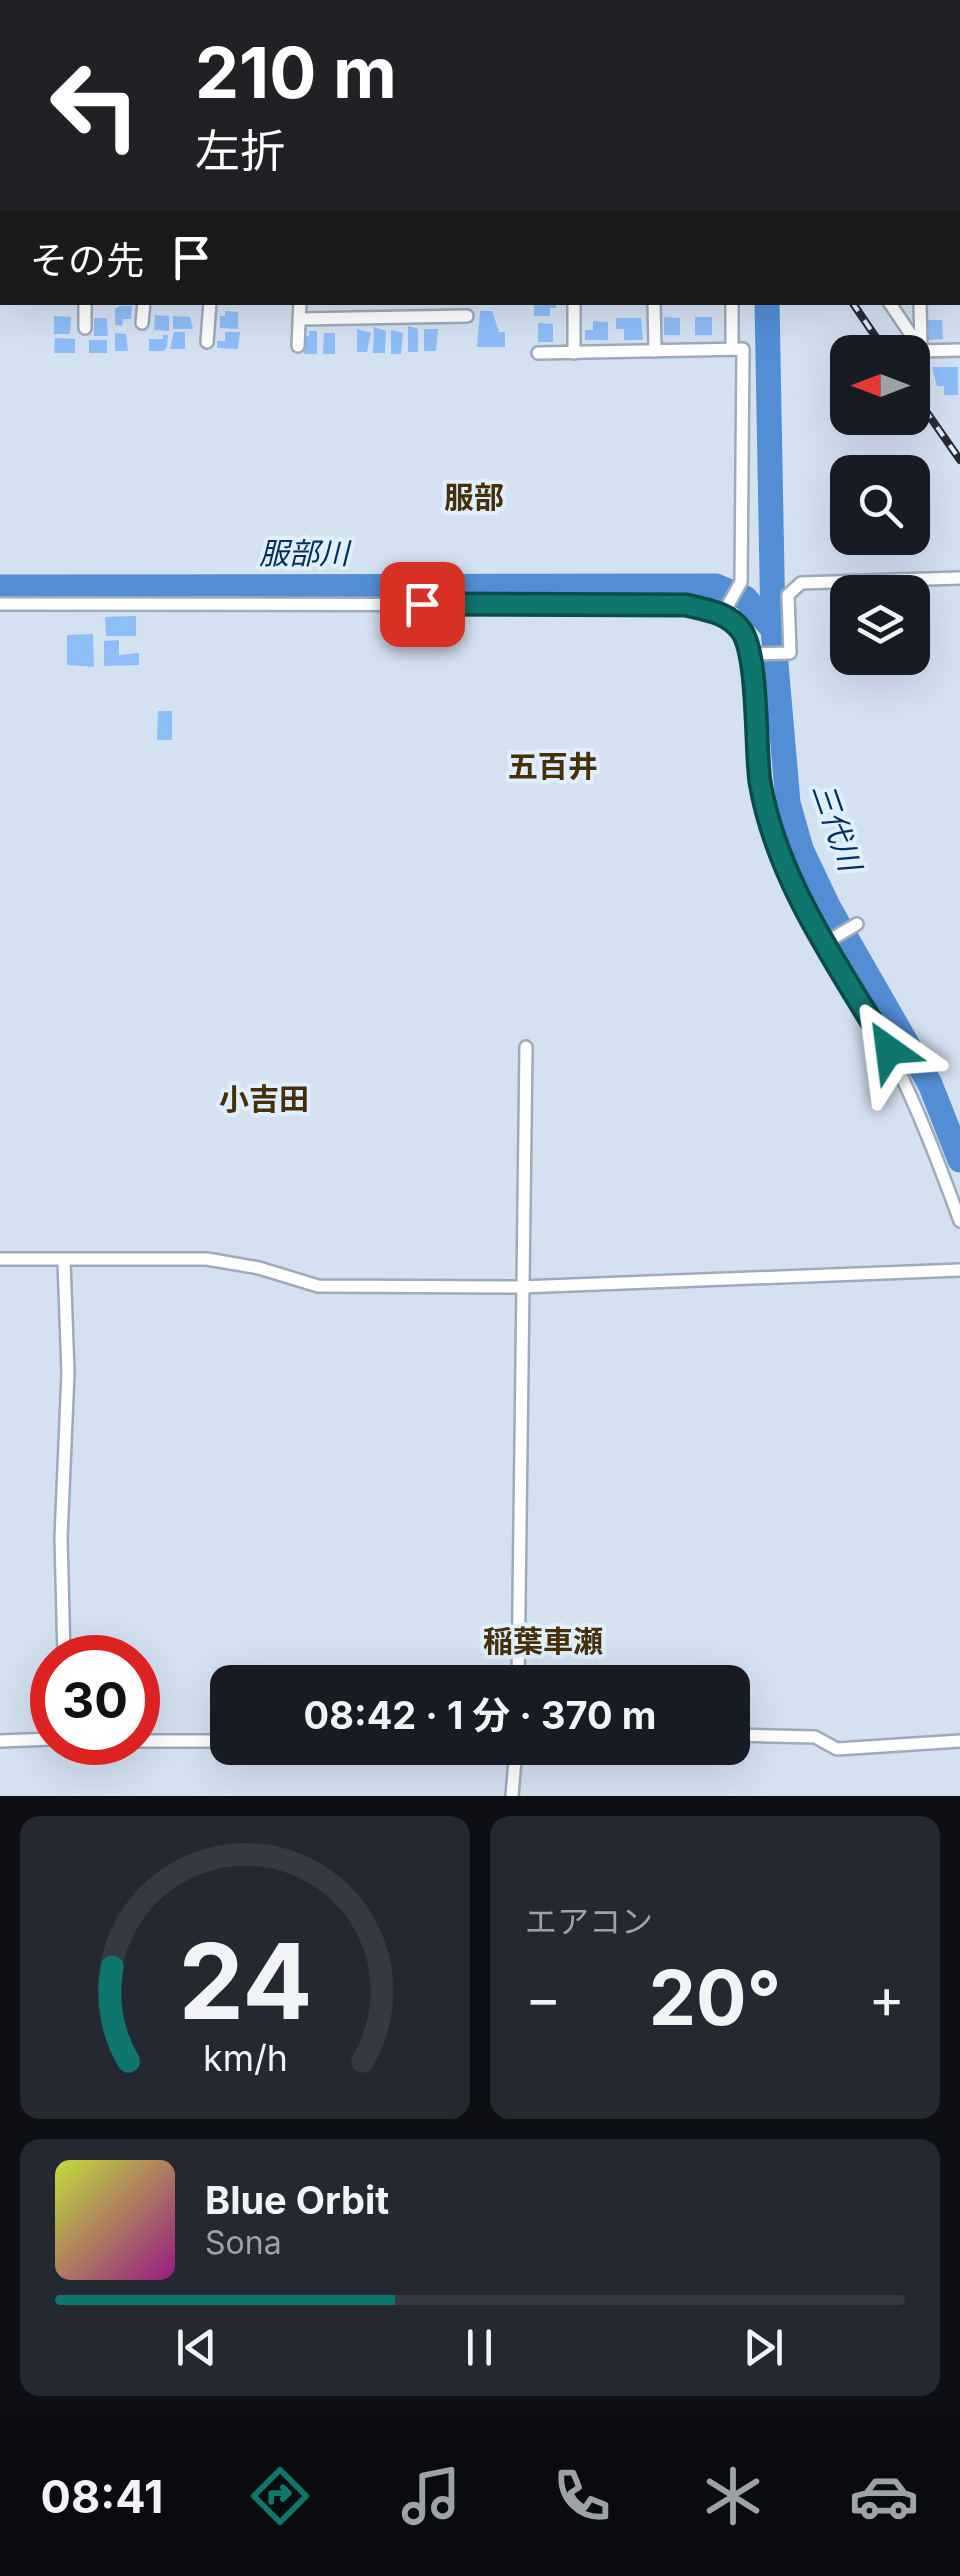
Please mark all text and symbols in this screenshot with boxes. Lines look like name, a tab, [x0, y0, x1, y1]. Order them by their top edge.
text: 210 m	[195, 30, 397, 115]
icon: left	[30, 40, 160, 170]
text: 左折	[195, 123, 285, 178]
icon: arrive	[164, 230, 219, 285]
text: その先	[30, 237, 144, 283]
north arrow	[830, 335, 930, 435]
map controls	[830, 335, 930, 675]
button: search	[830, 455, 930, 555]
district label: 服部	[444, 479, 504, 515]
water label: 服部川	[259, 535, 352, 571]
pin	[380, 562, 465, 647]
button: layers	[830, 575, 930, 675]
icon: arrive	[395, 577, 450, 632]
district label: 五百井	[508, 748, 598, 784]
water label: 三代川	[805, 778, 870, 878]
position arrow	[837, 998, 941, 1102]
district label: 小吉田	[219, 1081, 309, 1117]
district label: 稲葉車瀬	[483, 1623, 603, 1659]
speed limit sign: 30	[30, 1635, 160, 1765]
text: 08:42 · 1 分 · 370 m	[304, 1692, 656, 1738]
text: エアコン	[525, 1902, 653, 1941]
text: 24	[178, 1918, 312, 2044]
text: 20°	[649, 1952, 781, 2043]
text: −	[525, 1965, 561, 2031]
text: +	[869, 1965, 905, 2031]
text: km/h	[203, 2036, 287, 2080]
text: Blue Orbit	[205, 2177, 389, 2223]
text: Sona	[205, 2223, 282, 2262]
icon: previous	[169, 2320, 224, 2375]
icon: pause	[452, 2320, 507, 2375]
icon: next	[736, 2320, 791, 2375]
icon: directions	[245, 2461, 315, 2531]
icon: music	[396, 2461, 466, 2531]
icon: phone	[547, 2461, 617, 2531]
icon: climate	[698, 2461, 768, 2531]
icon: car	[849, 2461, 919, 2531]
text: 08:41	[41, 2469, 163, 2524]

